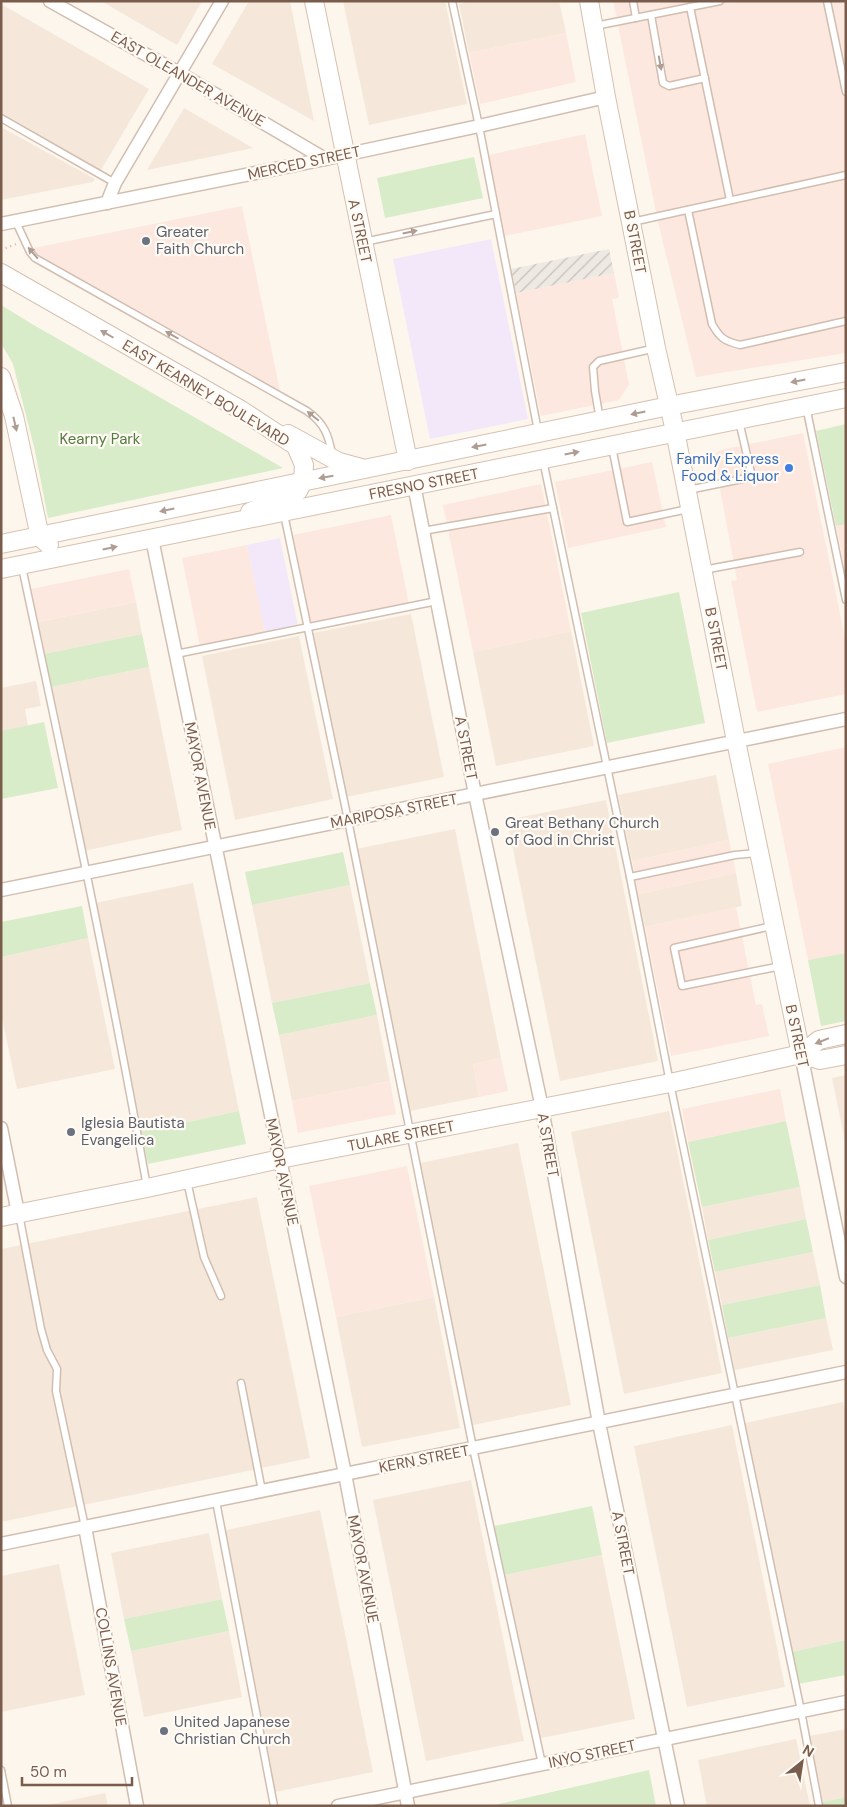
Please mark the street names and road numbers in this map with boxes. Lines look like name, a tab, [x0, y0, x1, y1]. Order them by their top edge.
street label: EAST OLEANDER AVENUE	[107, 27, 269, 131]
street label: MERCED STREET	[246, 141, 362, 185]
street label: A STREET	[343, 197, 377, 265]
street label: B STREET	[619, 209, 651, 275]
street label: EAST KEARNEY BOULEVARD	[119, 335, 293, 451]
street label: FRESNO STREET	[368, 464, 480, 504]
street label: B STREET	[700, 606, 732, 672]
street label: A STREET	[450, 714, 482, 782]
street label: MAYOR AVENUE	[180, 720, 220, 832]
street label: MARIPOSA STREET	[329, 789, 459, 833]
street label: B STREET	[781, 1003, 813, 1069]
street label: A STREET	[533, 1111, 563, 1179]
street label: MAYOR AVENUE	[261, 1116, 303, 1228]
street label: TULARE STREET	[346, 1116, 456, 1156]
street label: KERN STREET	[377, 1440, 471, 1478]
street label: A STREET	[607, 1509, 639, 1577]
street label: MAYOR AVENUE	[343, 1513, 383, 1625]
street label: COLLINS AVENUE	[91, 1606, 131, 1728]
street label: INYO STREET	[547, 1735, 637, 1773]

